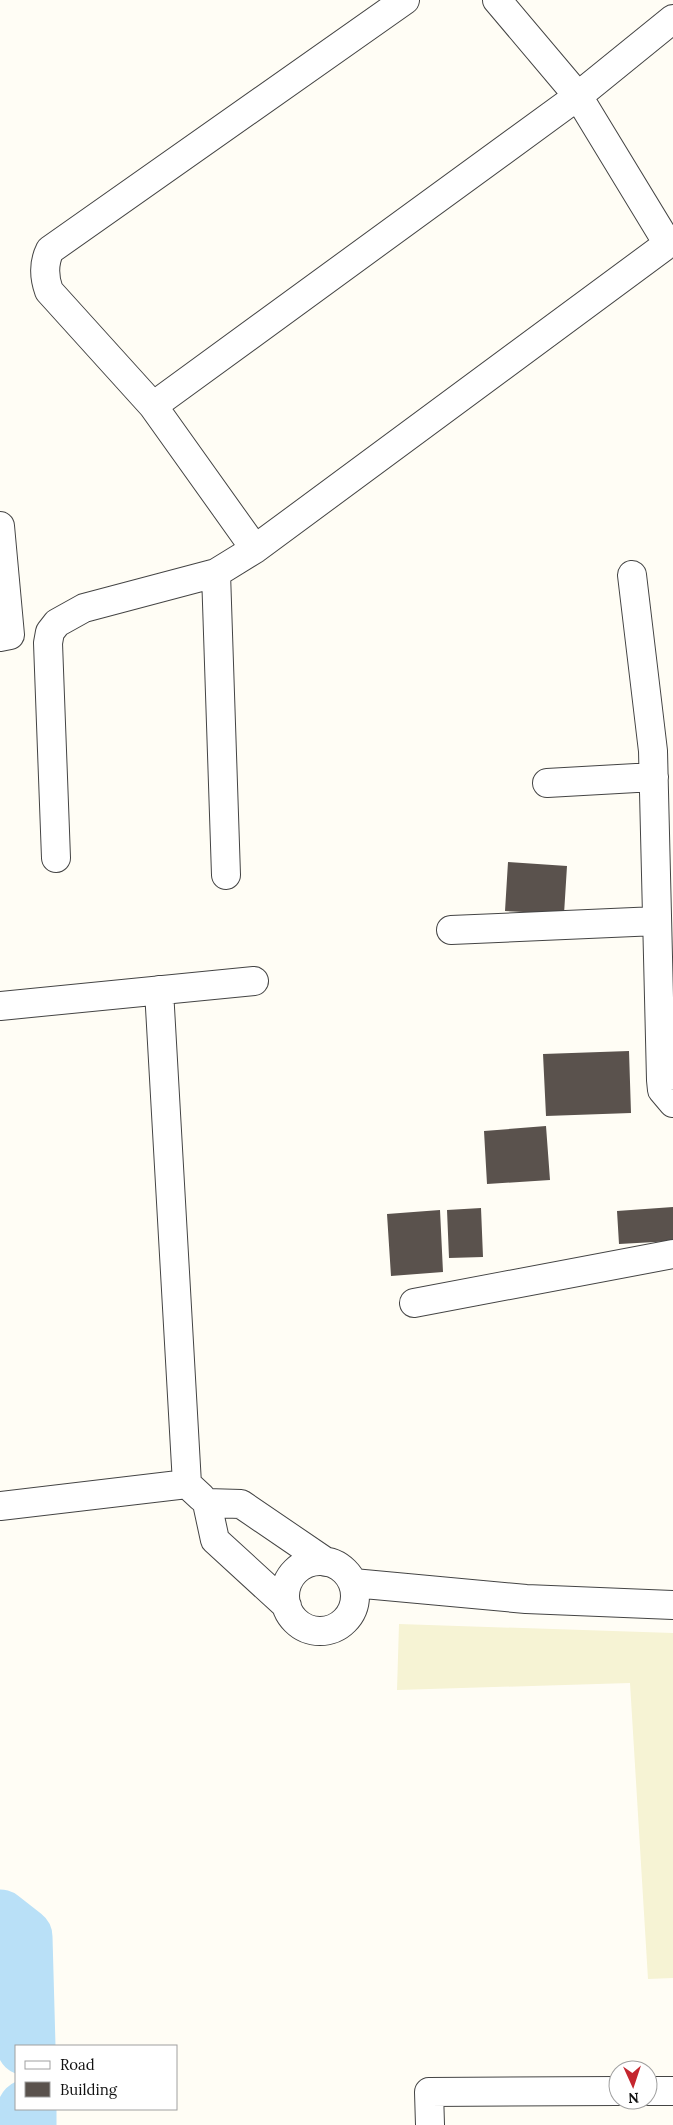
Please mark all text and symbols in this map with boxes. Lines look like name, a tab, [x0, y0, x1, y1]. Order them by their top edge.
legend	[15, 2045, 178, 2110]
text: Road	[60, 2055, 95, 2074]
north arrow	[608, 2060, 658, 2110]
text: Building	[60, 2080, 118, 2099]
text: N	[628, 2089, 640, 2107]

